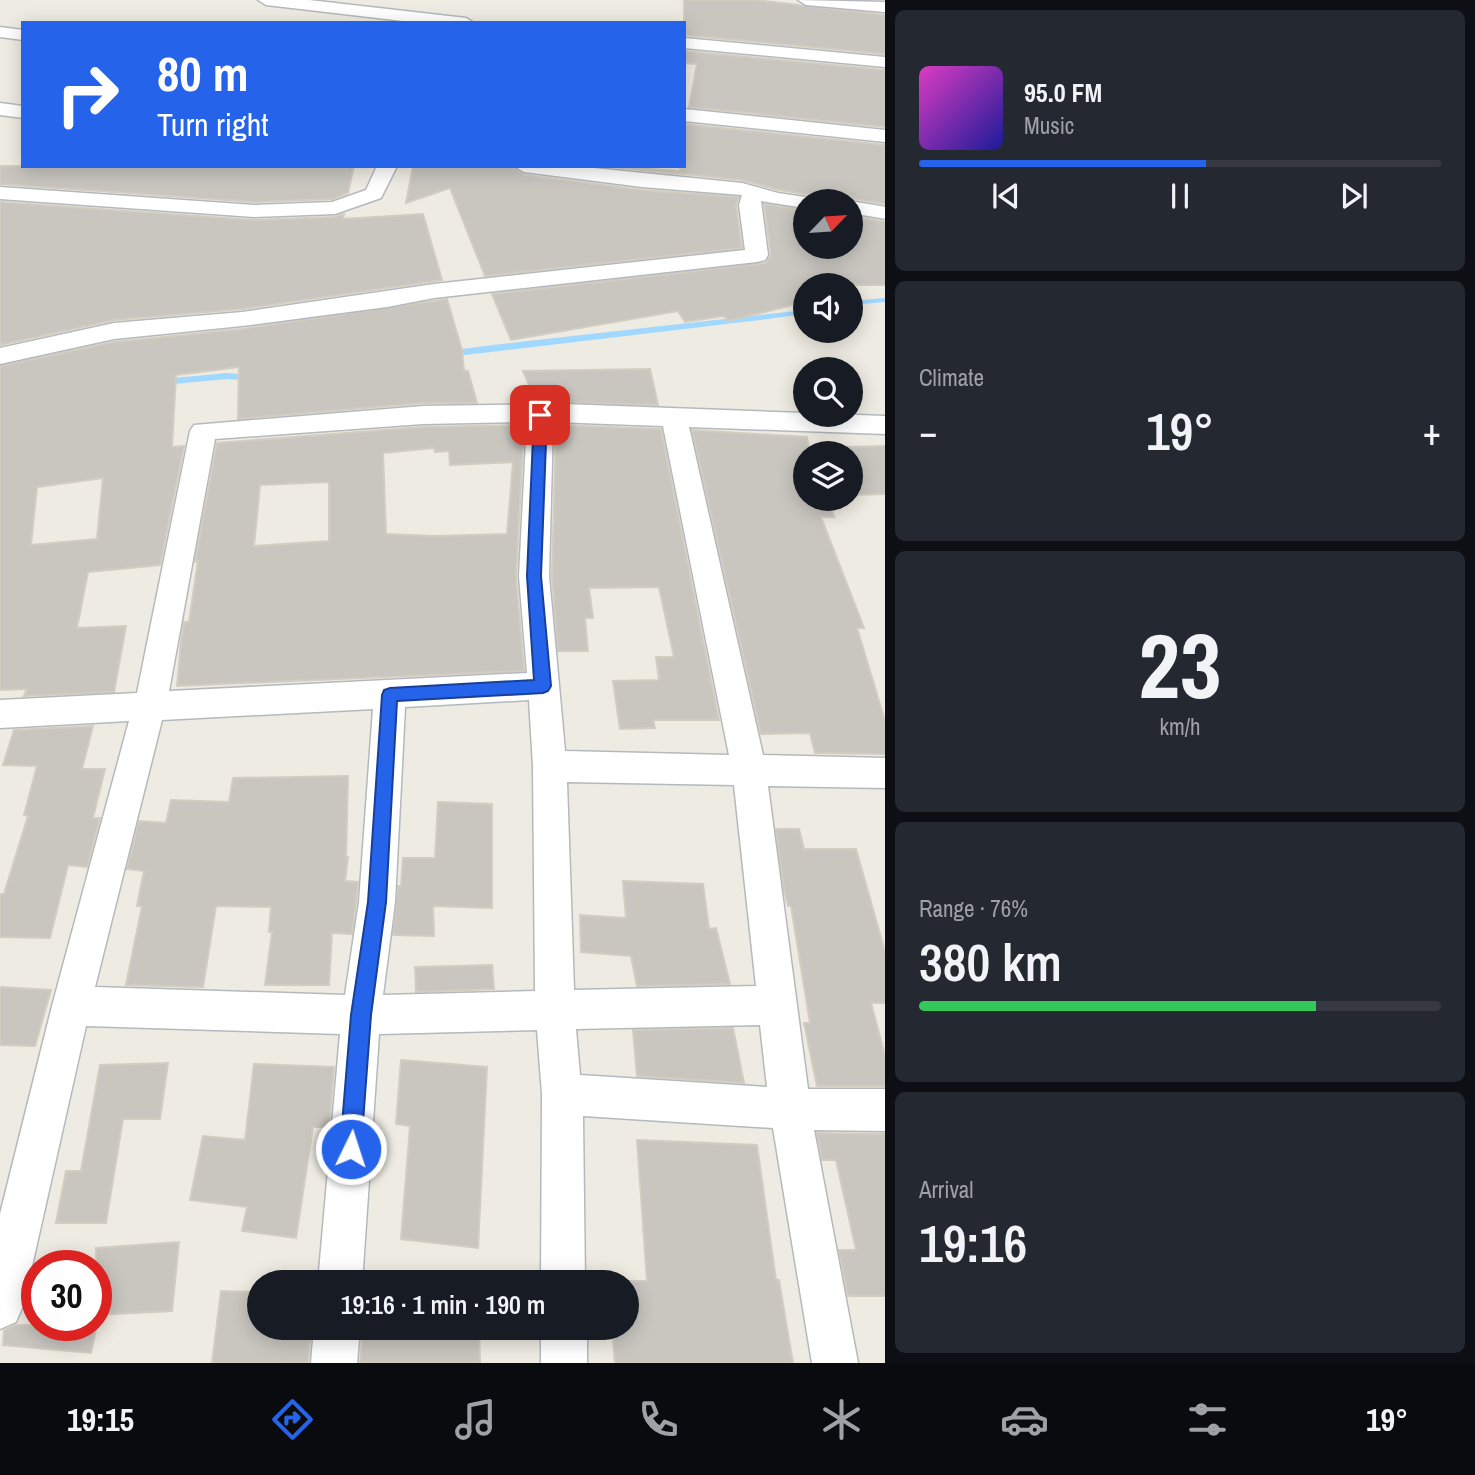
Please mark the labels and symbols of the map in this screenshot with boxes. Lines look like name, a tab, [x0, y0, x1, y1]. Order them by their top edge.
north arrow	[793, 189, 863, 259]
pin	[510, 385, 570, 445]
position arrow	[314, 1112, 388, 1186]
speed limit sign: 30	[21, 1250, 112, 1341]

